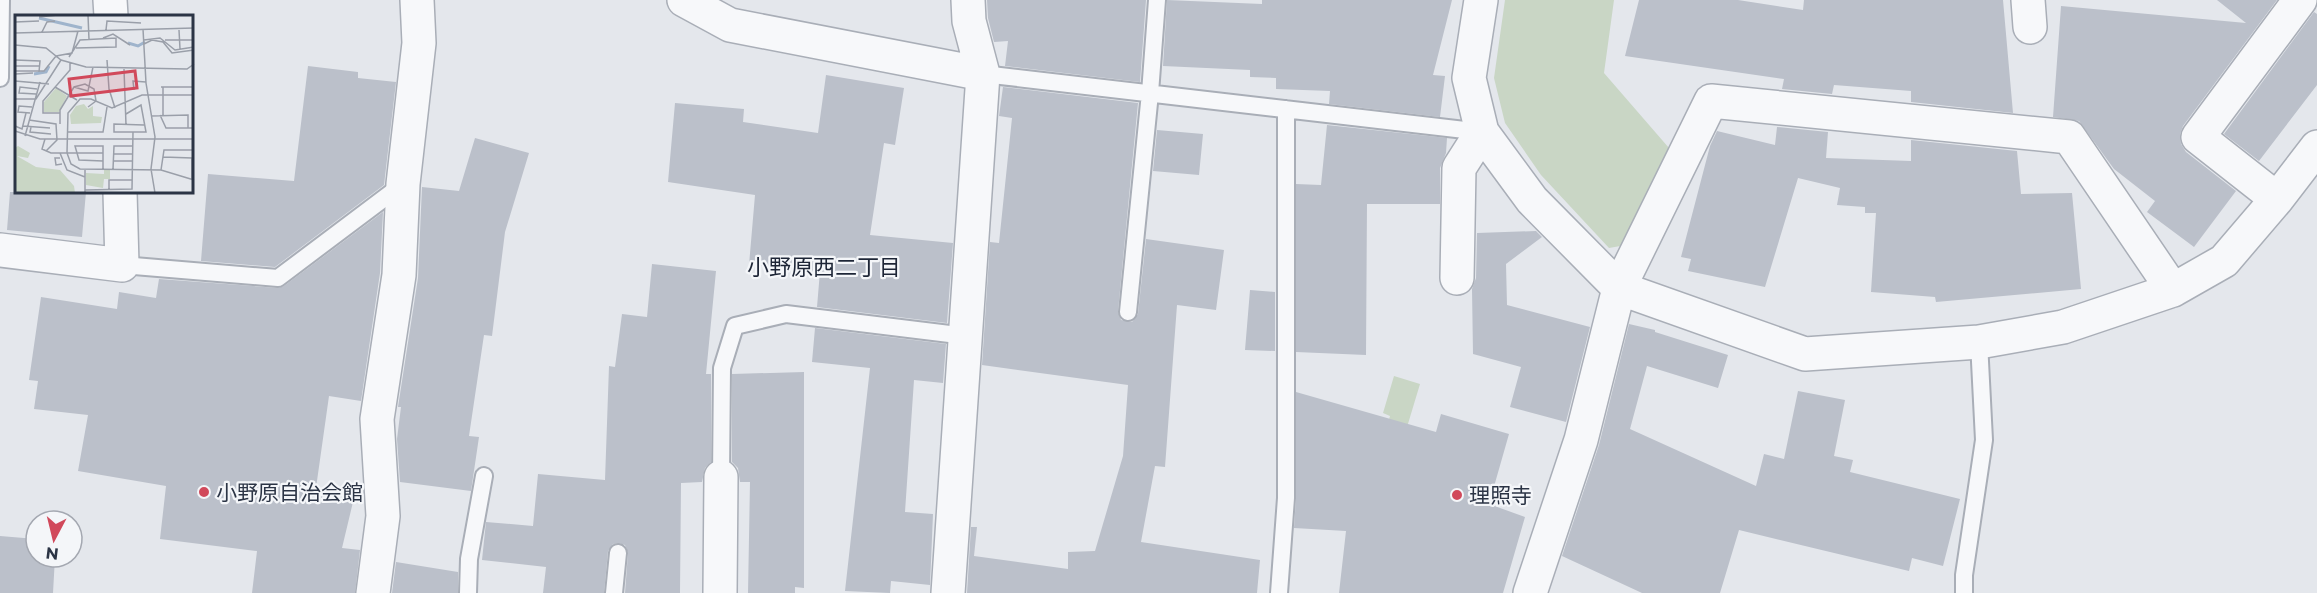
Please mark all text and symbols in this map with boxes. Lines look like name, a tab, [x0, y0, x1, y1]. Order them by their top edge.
inset map	[15, 15, 194, 194]
district label: 小野原西二丁目	[747, 254, 901, 281]
place label: 小野原自治会館	[216, 480, 363, 505]
place label: 理照寺	[1469, 483, 1532, 508]
marker: 小野原自治会館	[197, 485, 211, 499]
marker: 理照寺	[1450, 488, 1464, 502]
north arrow	[24, 509, 84, 569]
text: N	[45, 543, 60, 564]

